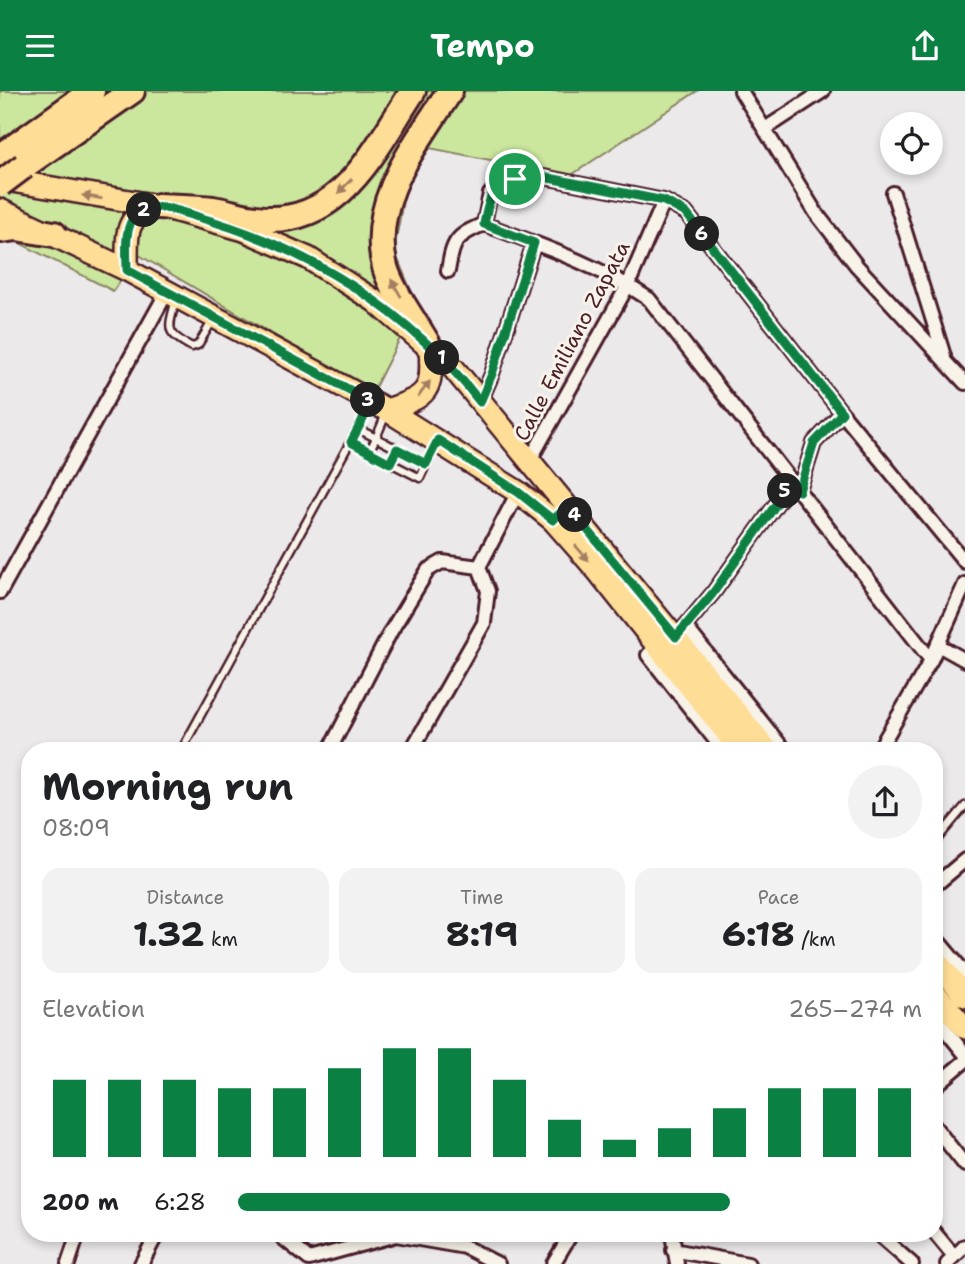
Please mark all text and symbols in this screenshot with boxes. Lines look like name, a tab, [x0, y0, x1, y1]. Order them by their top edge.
text: Tempo	[430, 24, 535, 67]
icon: menu	[21, 27, 59, 65]
icon: share	[906, 27, 944, 65]
map controls	[880, 112, 943, 175]
button: locate	[880, 112, 943, 175]
pin	[485, 149, 545, 209]
icon: arrive	[496, 160, 534, 198]
one-way arrow	[337, 177, 353, 194]
one-way arrow	[81, 191, 103, 202]
pin: 2	[127, 193, 162, 227]
text: 2	[137, 197, 150, 222]
pin: 6	[684, 216, 720, 251]
text: 6	[695, 221, 708, 246]
street label: Calle Emiliano Zapata	[507, 236, 637, 446]
one-way arrow	[390, 278, 402, 298]
pin: 1	[424, 341, 460, 375]
text: 1	[437, 345, 446, 370]
one-way arrow	[417, 380, 431, 398]
pin: 3	[350, 383, 386, 417]
text: 3	[361, 387, 374, 412]
pin: 5	[768, 473, 802, 509]
text: 5	[779, 478, 790, 503]
pin: 4	[558, 497, 592, 533]
text: 4	[568, 502, 581, 527]
one-way arrow	[574, 544, 590, 562]
text: Morning run	[42, 761, 293, 812]
button: share	[848, 765, 922, 839]
text: 08:09	[42, 813, 110, 843]
text: Distance	[146, 885, 224, 910]
text: Time	[460, 885, 504, 910]
text: Pace	[758, 885, 800, 910]
text: 1.32	[133, 910, 204, 957]
text: 8:19	[446, 910, 518, 957]
text: 6:18	[722, 910, 795, 957]
text: km	[204, 927, 238, 952]
text: /km	[795, 927, 836, 952]
text: Elevation	[42, 994, 145, 1024]
text: 265–274 m	[788, 994, 922, 1024]
text: 200 m	[42, 1187, 119, 1217]
text: 6:28	[154, 1187, 206, 1217]

